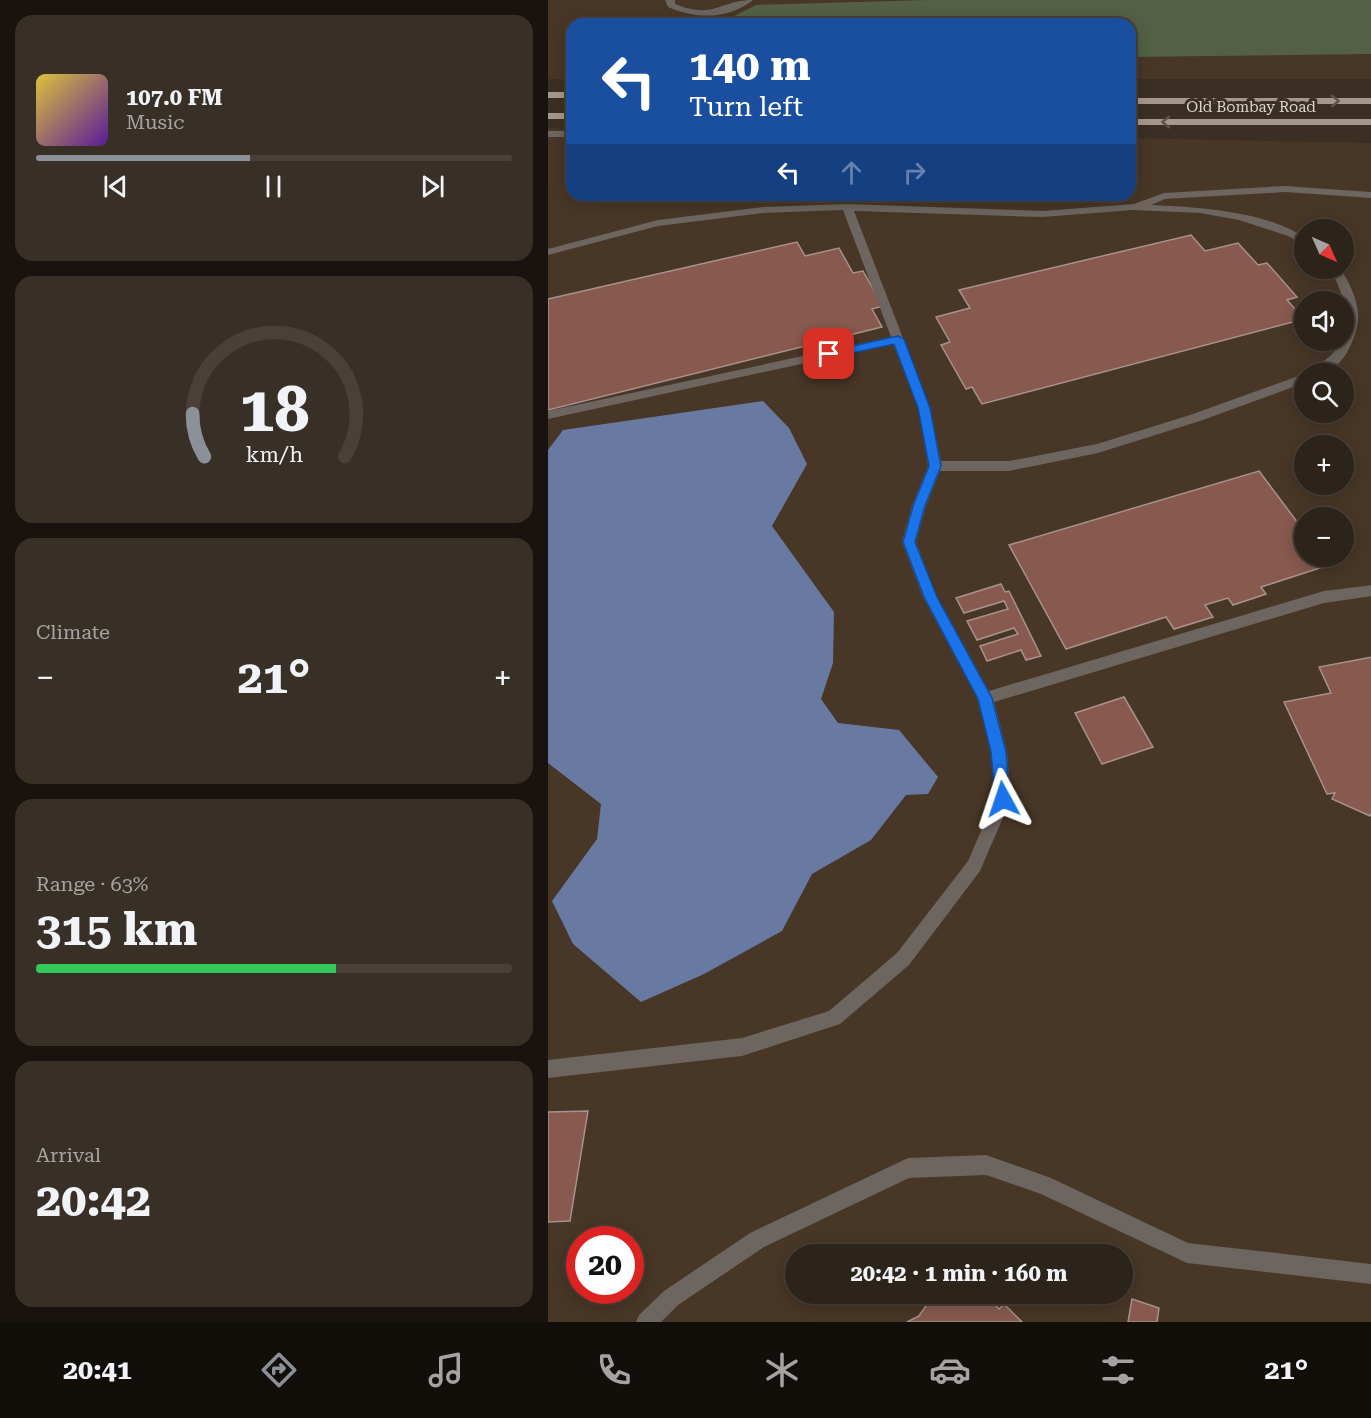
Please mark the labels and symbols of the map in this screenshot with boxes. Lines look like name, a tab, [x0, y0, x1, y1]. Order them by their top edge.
one-way arrow	[1331, 95, 1340, 107]
street label: Old Bombay Road	[1186, 98, 1316, 116]
one-way arrow	[1162, 116, 1171, 128]
north arrow	[1294, 219, 1354, 279]
pin	[803, 328, 854, 379]
position arrow	[971, 767, 1035, 831]
speed limit sign: 20	[566, 1226, 644, 1304]

